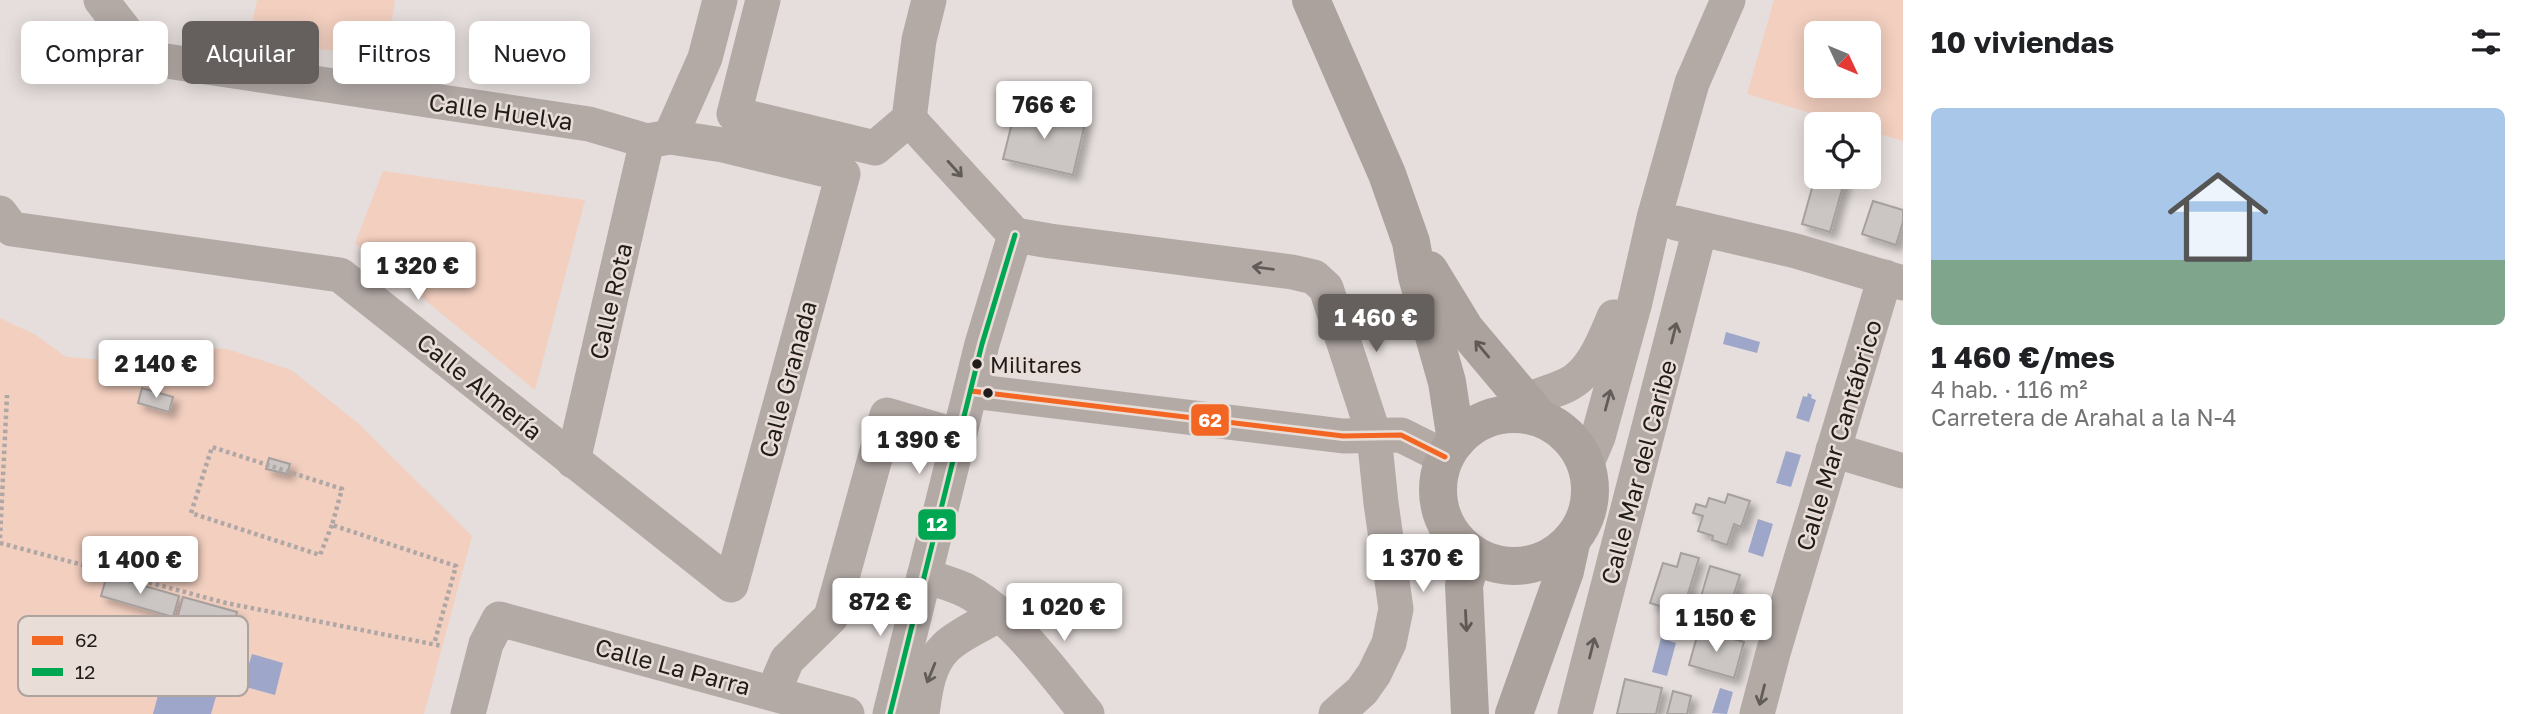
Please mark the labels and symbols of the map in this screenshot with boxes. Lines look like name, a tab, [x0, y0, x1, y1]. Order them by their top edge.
north arrow	[1804, 21, 1881, 98]
pin: 766 €	[995, 82, 1093, 141]
street label: Calle Huelva	[427, 87, 575, 135]
one-way arrow	[947, 160, 964, 177]
street label: Calle Rota	[583, 240, 637, 362]
pin: 1 320 €	[353, 243, 483, 302]
one-way arrow	[1252, 262, 1275, 275]
pin: 1 460 €	[1311, 294, 1441, 354]
street label: Calle Granada	[752, 297, 822, 461]
street label: Calle Mar Cantábrico	[1789, 316, 1887, 554]
one-way arrow	[1668, 322, 1681, 345]
street label: Calle Almería	[412, 327, 548, 445]
pin: 2 140 €	[91, 340, 221, 400]
one-way arrow	[1474, 340, 1490, 358]
place label: Militares	[990, 351, 1082, 378]
marker: Militares	[970, 357, 984, 371]
street label: Calle Mar del Caribe	[1594, 357, 1682, 587]
unlabelled marker	[981, 386, 995, 400]
one-way arrow	[1602, 390, 1615, 412]
line badge: 62	[1190, 403, 1230, 437]
text: 62	[1198, 408, 1222, 431]
pin: 1 390 €	[854, 416, 984, 476]
line badge: 12	[917, 508, 957, 541]
text: 12	[926, 512, 948, 535]
pin: 1 370 €	[1358, 534, 1488, 594]
pin: 1 400 €	[75, 536, 205, 596]
pin: 872 €	[831, 578, 929, 638]
pin: 1 020 €	[999, 584, 1129, 643]
pin: 1 150 €	[1651, 594, 1781, 654]
one-way arrow	[1459, 610, 1472, 633]
legend	[18, 616, 248, 696]
text: 62	[75, 628, 98, 651]
street label: Calle La Parra	[592, 631, 754, 701]
one-way arrow	[1586, 637, 1599, 660]
text: 12	[75, 660, 95, 683]
one-way arrow	[924, 662, 937, 683]
one-way arrow	[1755, 683, 1768, 706]

